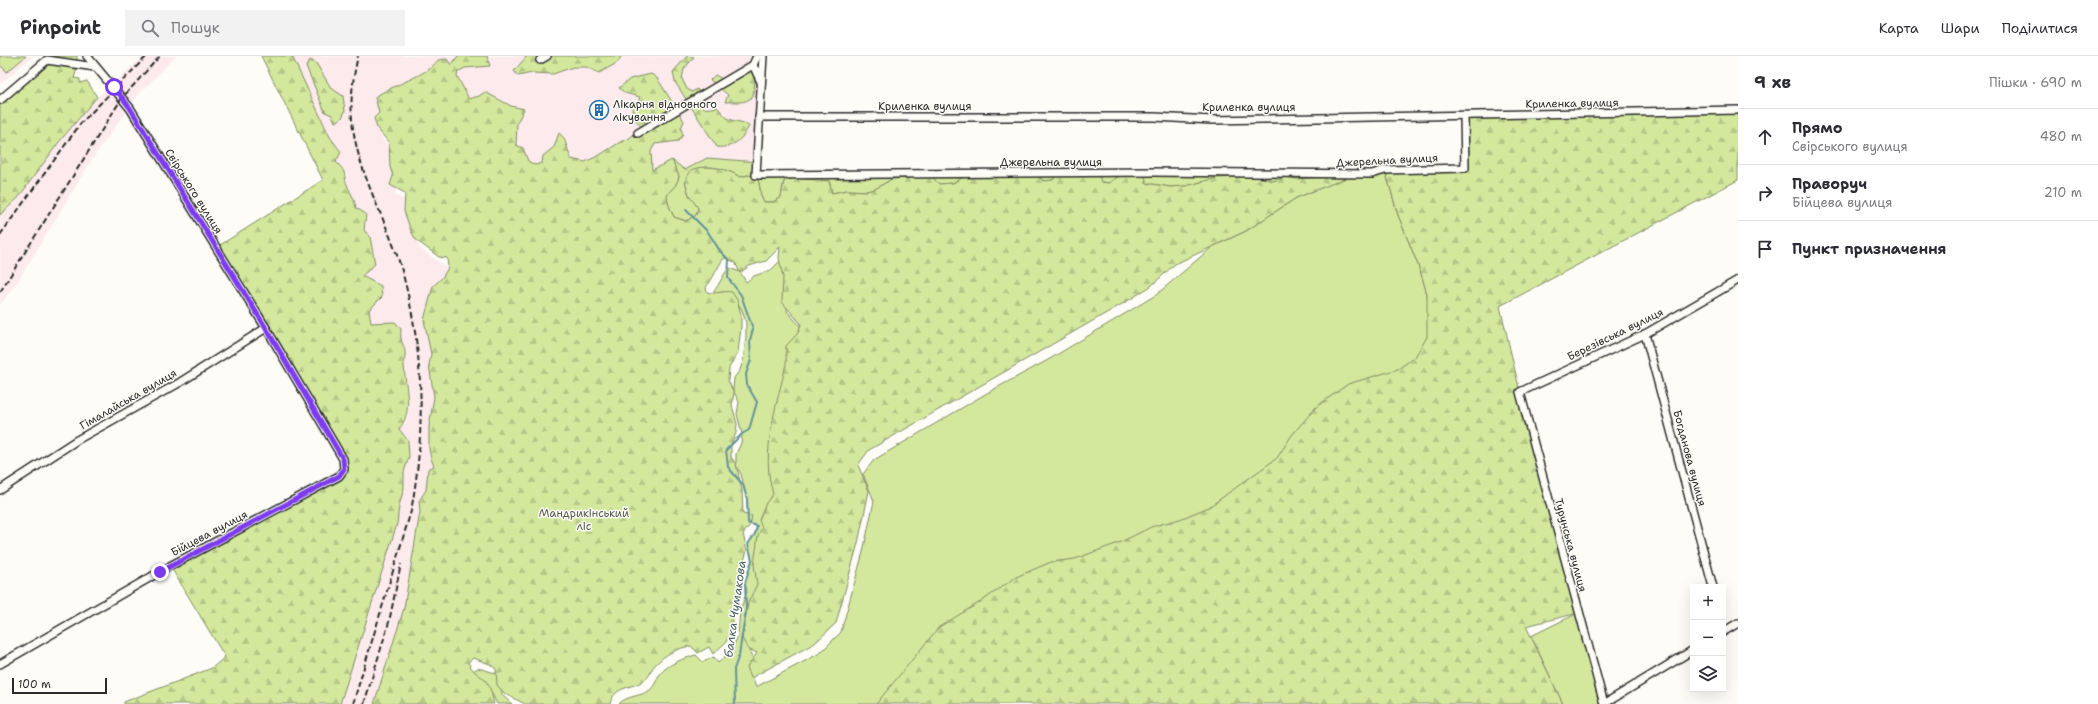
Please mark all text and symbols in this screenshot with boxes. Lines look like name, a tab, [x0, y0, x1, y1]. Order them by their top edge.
search box	[125, 10, 405, 46]
text: Pinpoint	[20, 15, 101, 40]
icon: search	[139, 17, 161, 39]
text: Пошук	[171, 18, 220, 38]
text: Карта	[1879, 19, 1919, 37]
text: Шари	[1941, 19, 1980, 37]
text: Поділитися	[2002, 19, 2078, 37]
text: 9 хв	[1754, 71, 1791, 93]
text: Пішки · 690 m	[1989, 74, 2082, 91]
route start	[105, 78, 123, 96]
street label: Криленка вулиця	[1525, 95, 1619, 112]
place label: Лікарня відновного лікування	[613, 97, 717, 125]
building icon: Лікарня відновного лікування	[588, 99, 610, 121]
street label: Криленка вулиця	[878, 99, 972, 114]
street label: Криленка вулиця	[1202, 100, 1296, 115]
text: Прямо	[1792, 118, 1842, 138]
icon: ahead	[1754, 126, 1776, 148]
text: 480 m	[2040, 128, 2082, 145]
text: Свірського вулиця	[1792, 138, 1908, 155]
street label: Свірського вулиця	[161, 146, 226, 237]
street label: Джерельна вулиця	[1336, 150, 1438, 171]
street label: Джерельна вулиця	[1000, 155, 1102, 170]
text: Праворуч	[1792, 174, 1867, 194]
icon: right	[1754, 182, 1776, 204]
text: 210 m	[2044, 184, 2082, 201]
text: Бійцева вулиця	[1792, 194, 1892, 211]
icon: arrive	[1754, 238, 1776, 260]
text: Пункт призначення	[1792, 239, 1947, 259]
street label: Березівська вулиця	[1565, 305, 1666, 364]
street label: Гімалайська вулиця	[77, 365, 180, 433]
street label: Богданова вулиця	[1669, 408, 1710, 508]
street label: Турунська вулиця	[1551, 497, 1590, 594]
park label: Мандрикінський ліс	[539, 506, 629, 534]
street label: Бійцева вулиця	[168, 507, 250, 560]
water label: балка Чумакова	[720, 559, 750, 659]
route end	[151, 563, 169, 581]
map controls	[1690, 584, 1726, 692]
button: +	[1690, 584, 1726, 620]
button: −	[1690, 620, 1726, 656]
button: layers	[1690, 656, 1726, 692]
scale bar	[12, 676, 107, 695]
text: 100 m	[18, 677, 51, 692]

